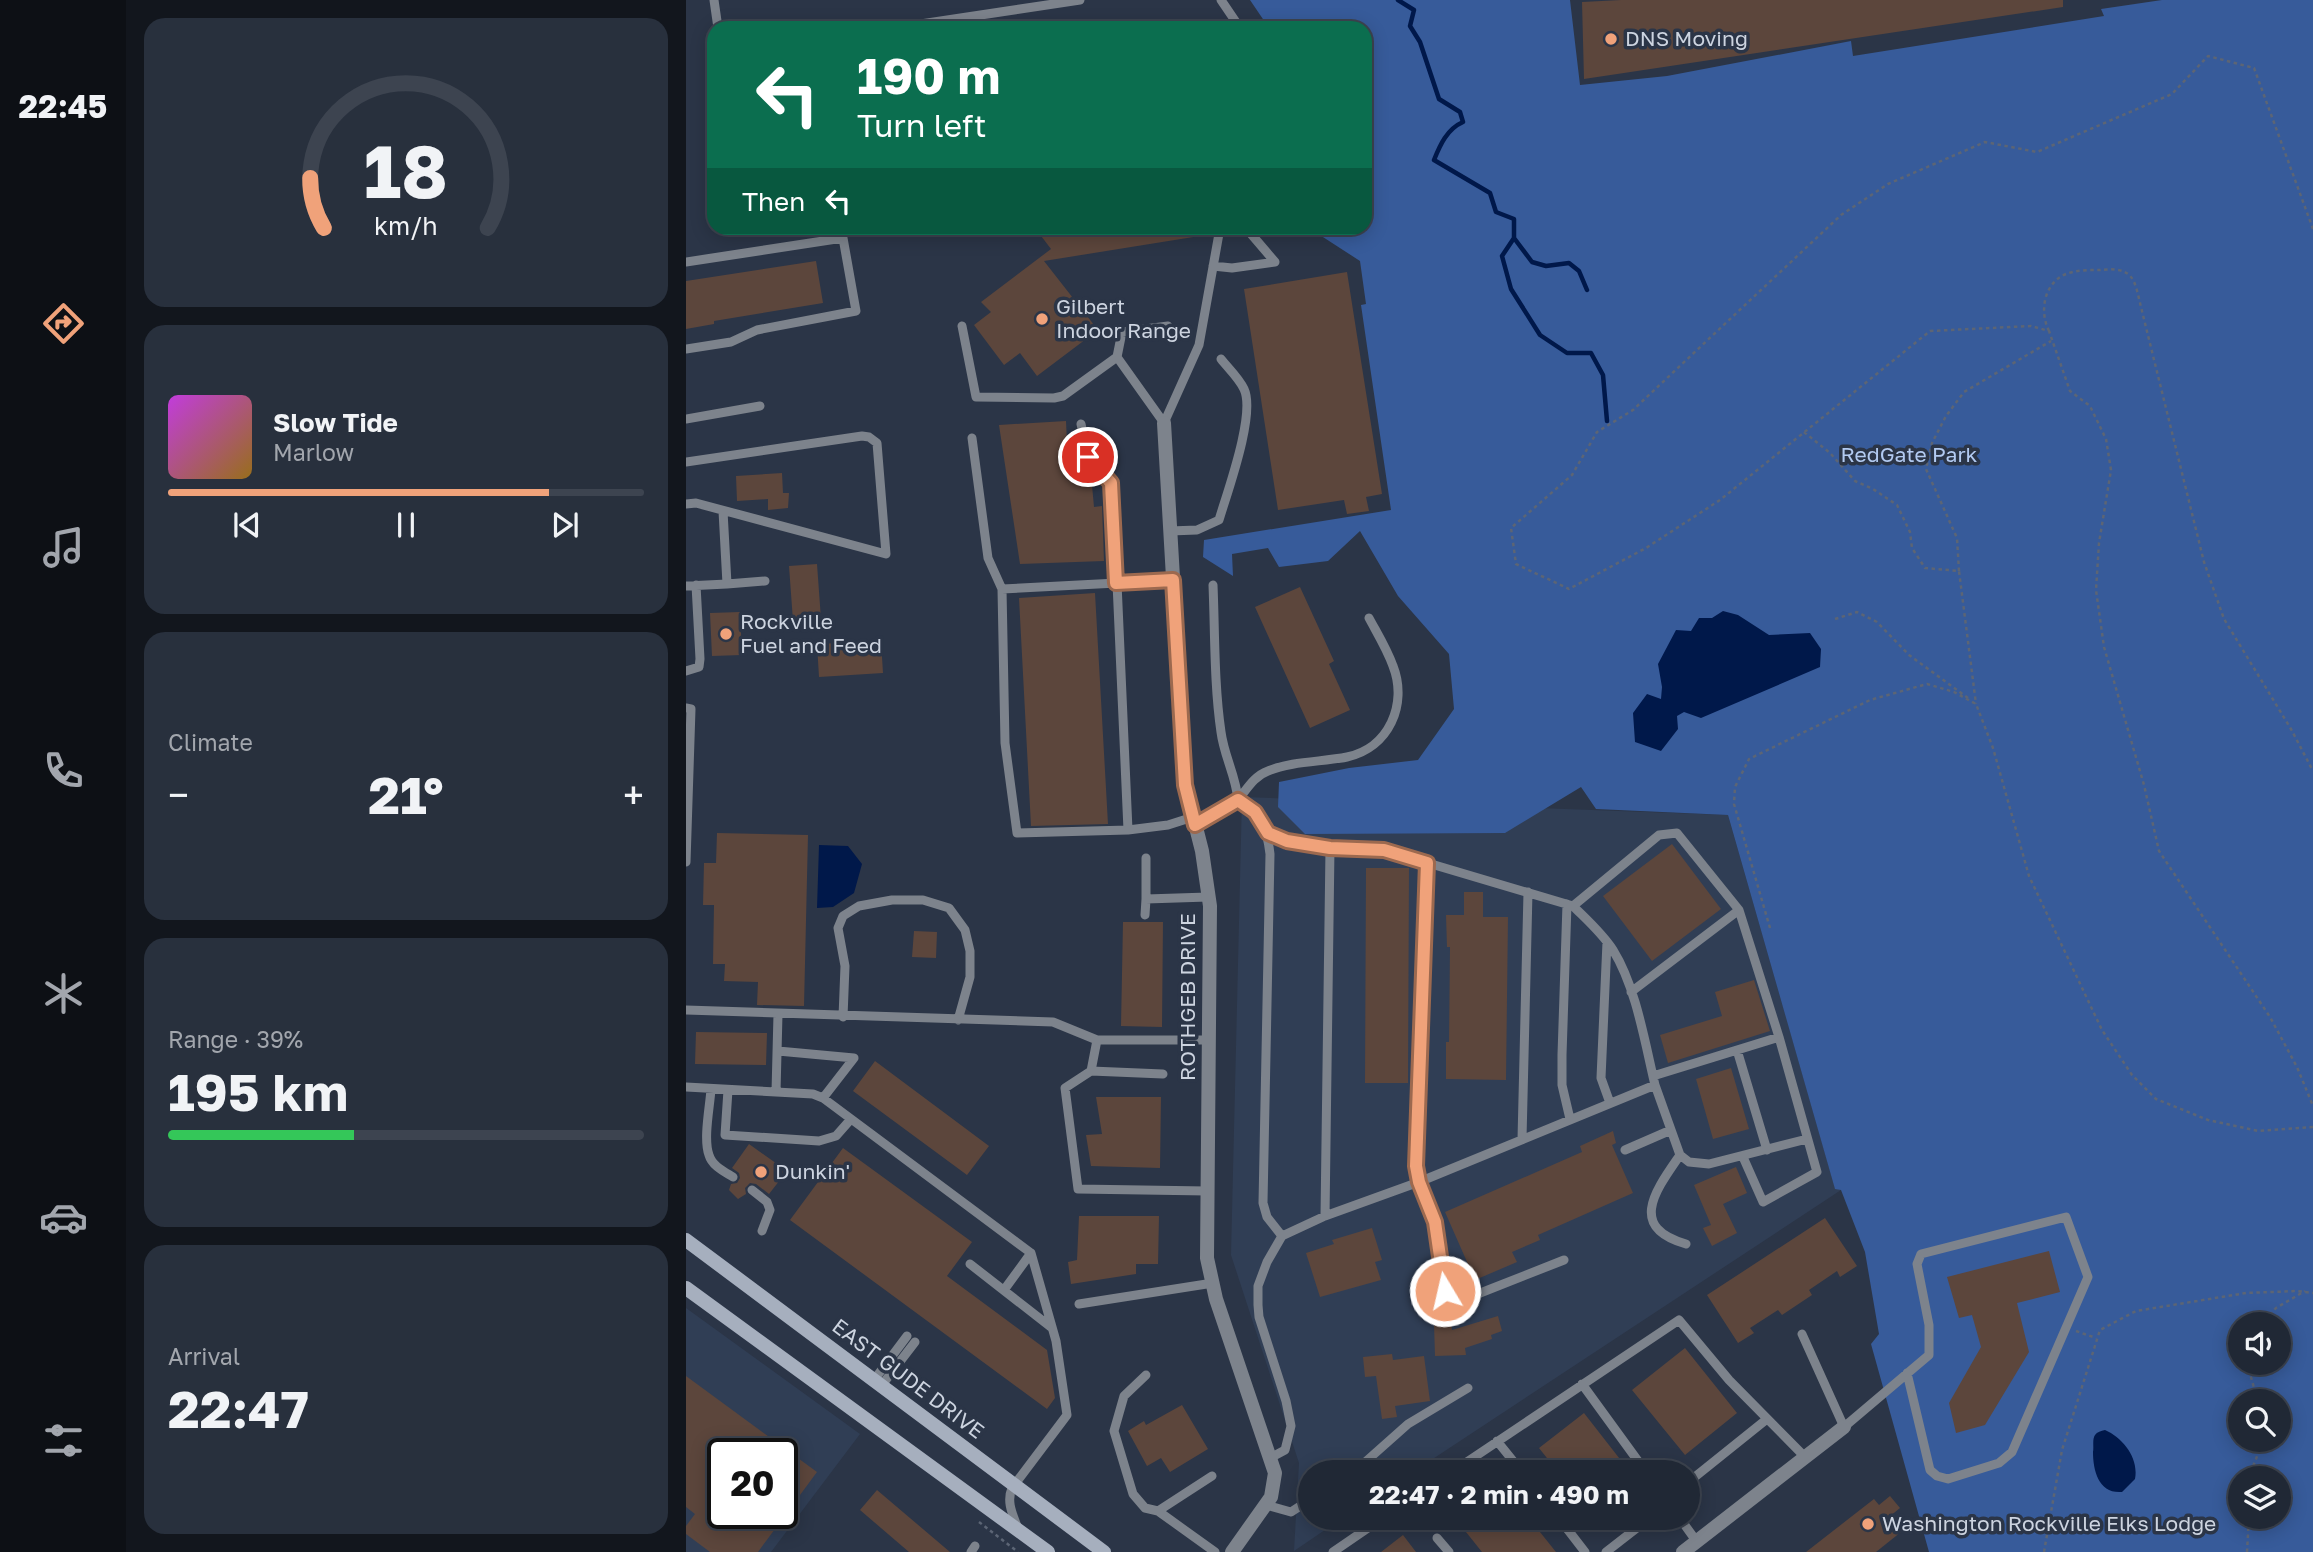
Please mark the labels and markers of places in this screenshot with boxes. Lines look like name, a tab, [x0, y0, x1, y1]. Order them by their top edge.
place label: DNS Moving	[1625, 25, 1748, 51]
marker: DNS Moving	[1603, 31, 1619, 47]
place label: Gilbert Indoor Range	[1056, 293, 1191, 343]
marker: Gilbert Indoor Range	[1034, 311, 1050, 327]
pin	[1058, 427, 1118, 487]
place label: Rockville Fuel and Feed	[740, 608, 882, 658]
marker: Rockville Fuel and Feed	[718, 626, 734, 642]
place label: Dunkin'	[775, 1158, 850, 1184]
marker: Dunkin'	[753, 1164, 769, 1180]
place label: Washington Rockville Elks Lodge	[1882, 1510, 2216, 1536]
marker: Washington Rockville Elks Lodge	[1860, 1516, 1876, 1532]

